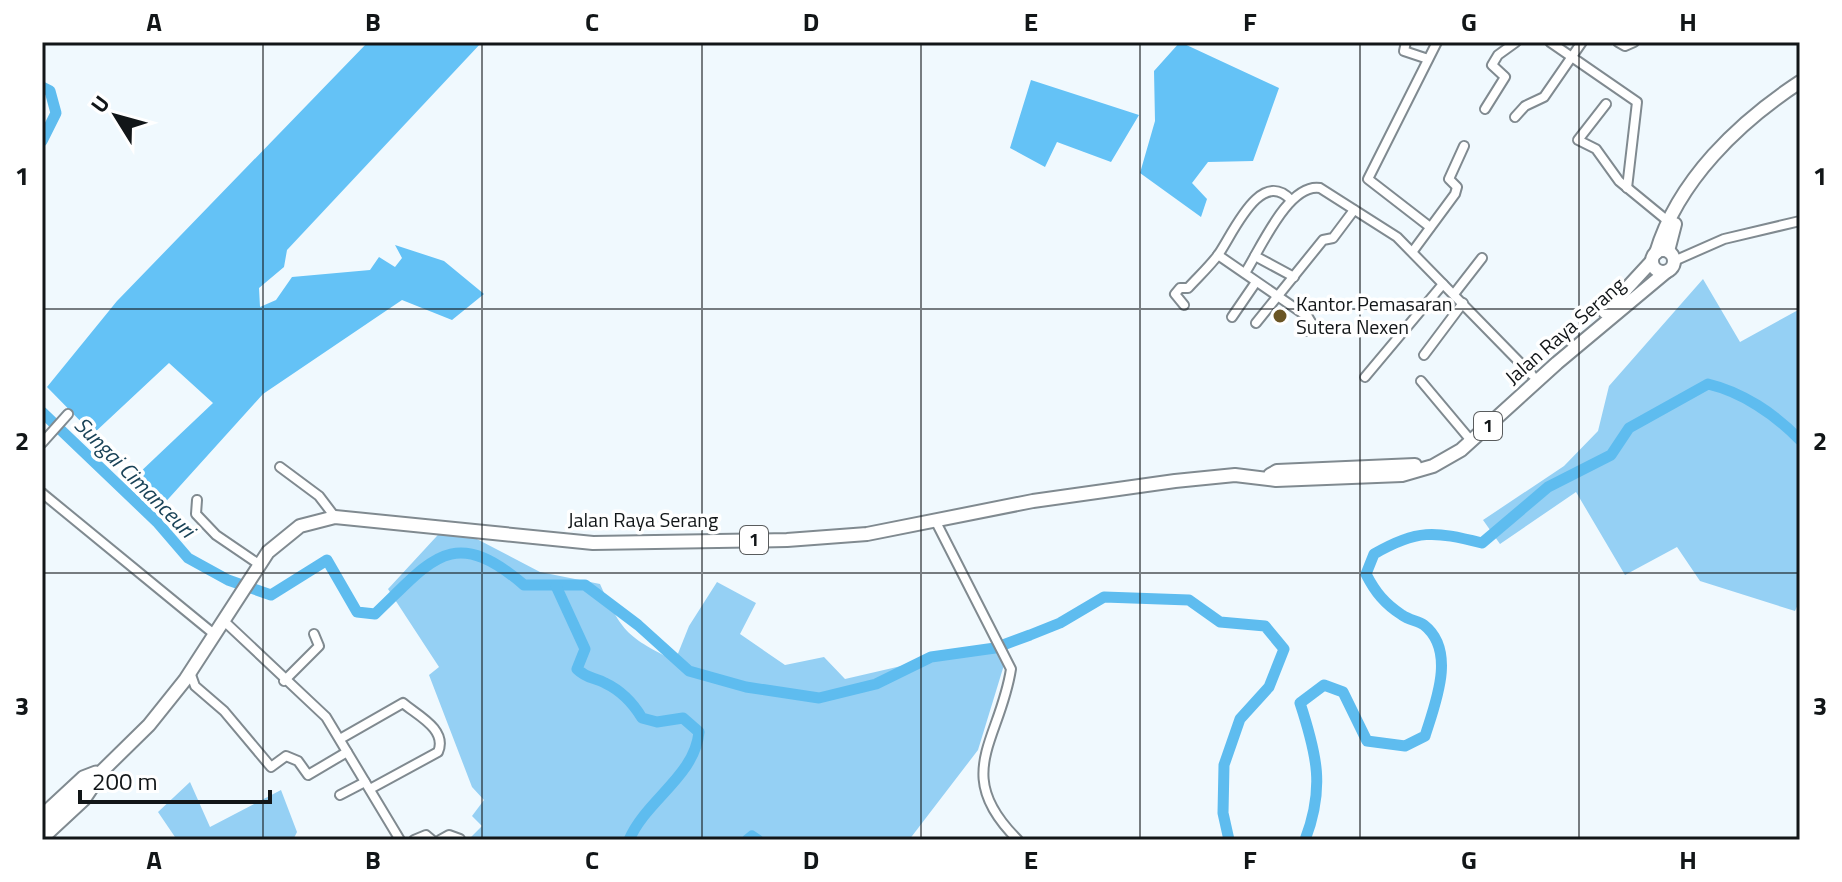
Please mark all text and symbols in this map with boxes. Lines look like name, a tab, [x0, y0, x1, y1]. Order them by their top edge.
text: A	[146, 2, 162, 41]
text: B	[365, 2, 381, 41]
text: C	[585, 2, 599, 41]
text: D	[803, 2, 819, 41]
text: E	[1024, 2, 1038, 41]
text: F	[1243, 2, 1257, 41]
text: G	[1461, 2, 1477, 41]
text: H	[1679, 2, 1697, 41]
north arrow	[76, 76, 156, 156]
text: U	[82, 88, 118, 120]
text: 1	[15, 156, 29, 195]
text: 1	[1813, 156, 1827, 195]
street label: Jalan Raya Serang	[1498, 270, 1632, 392]
place label: Kantor Pemasaran Sutera Nexen	[1296, 288, 1453, 342]
marker: Kantor Pemasaran Sutera Nexen	[1271, 307, 1289, 325]
water label: Sungai Cimanceuri	[67, 409, 205, 547]
road number: 1	[1474, 412, 1502, 440]
text: 2	[15, 421, 29, 460]
text: 2	[1813, 421, 1827, 460]
street label: Jalan Raya Serang	[568, 504, 718, 535]
road number: 1	[740, 526, 768, 554]
text: 3	[15, 686, 29, 725]
text: 3	[1813, 686, 1827, 725]
scale bar	[80, 754, 270, 804]
text: 200 m	[92, 763, 158, 799]
text: A	[146, 840, 162, 879]
text: B	[365, 840, 381, 879]
text: C	[585, 840, 599, 879]
text: D	[803, 840, 819, 879]
text: E	[1024, 840, 1038, 879]
text: F	[1243, 840, 1257, 879]
text: G	[1461, 840, 1477, 879]
text: H	[1679, 840, 1697, 879]

